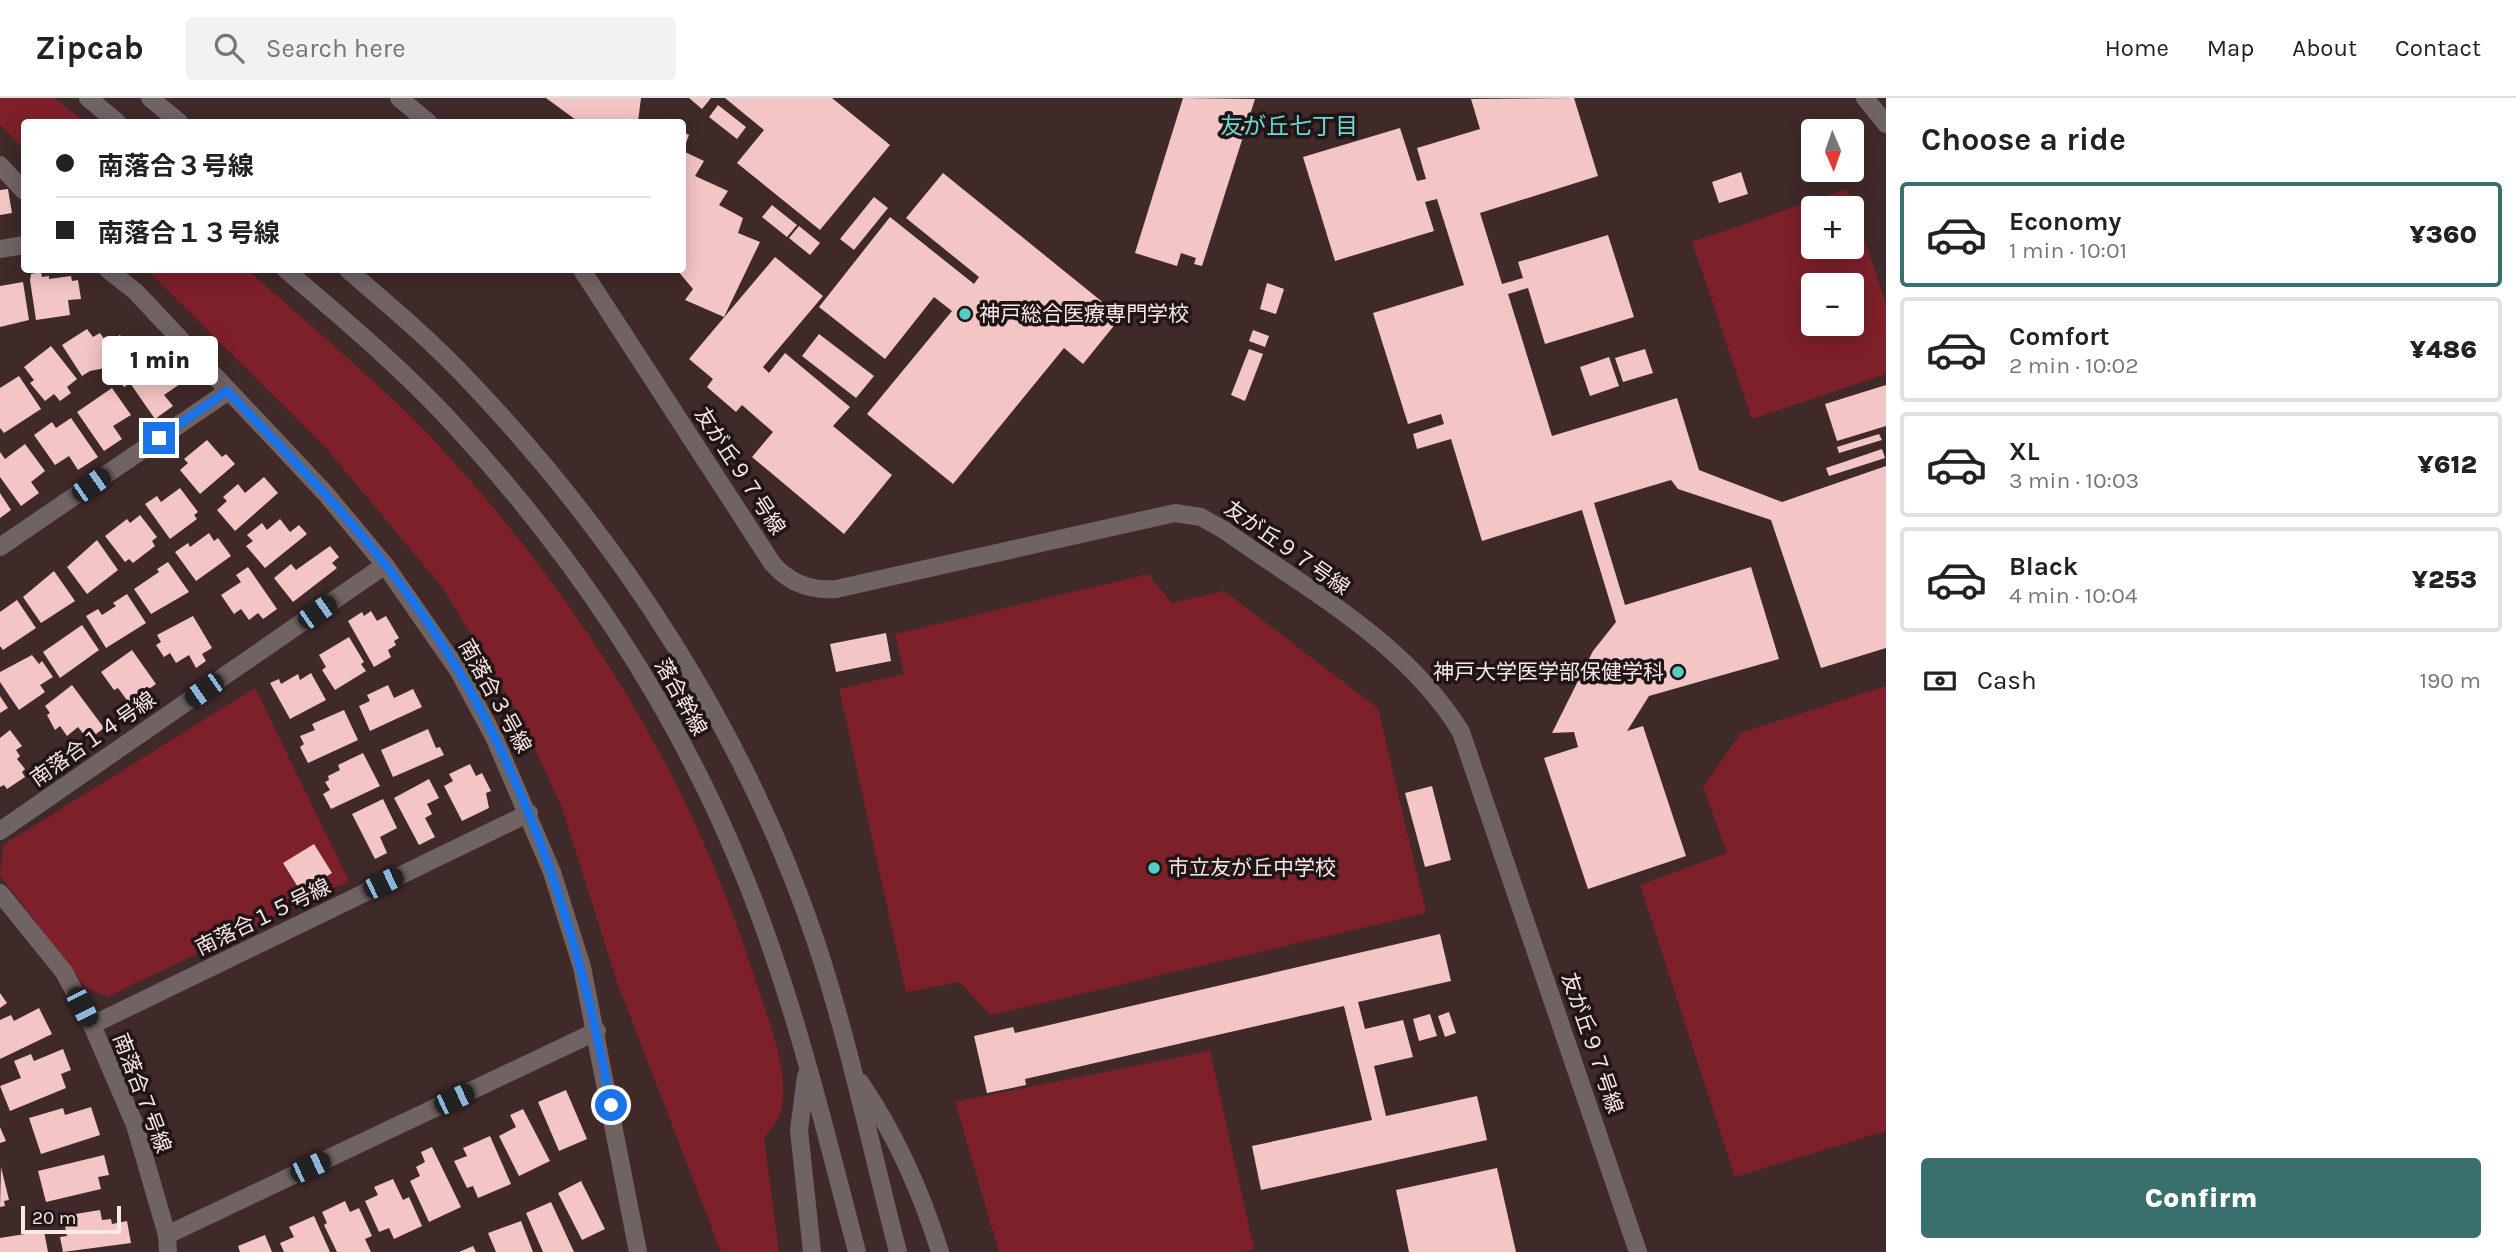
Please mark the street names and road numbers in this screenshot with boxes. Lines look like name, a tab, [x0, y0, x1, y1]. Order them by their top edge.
street label: 友が丘９７号線	[690, 403, 790, 539]
street label: 友が丘９７号線	[1220, 496, 1354, 600]
street label: 南落合３号線	[454, 635, 536, 757]
street label: 落合幹線	[650, 654, 712, 740]
street label: 南落合１４号線	[26, 687, 160, 791]
street label: 南落合１５号線	[192, 874, 334, 960]
street label: 友が丘９７号線	[1557, 970, 1627, 1116]
street label: 南落合７号線	[108, 1030, 176, 1156]

